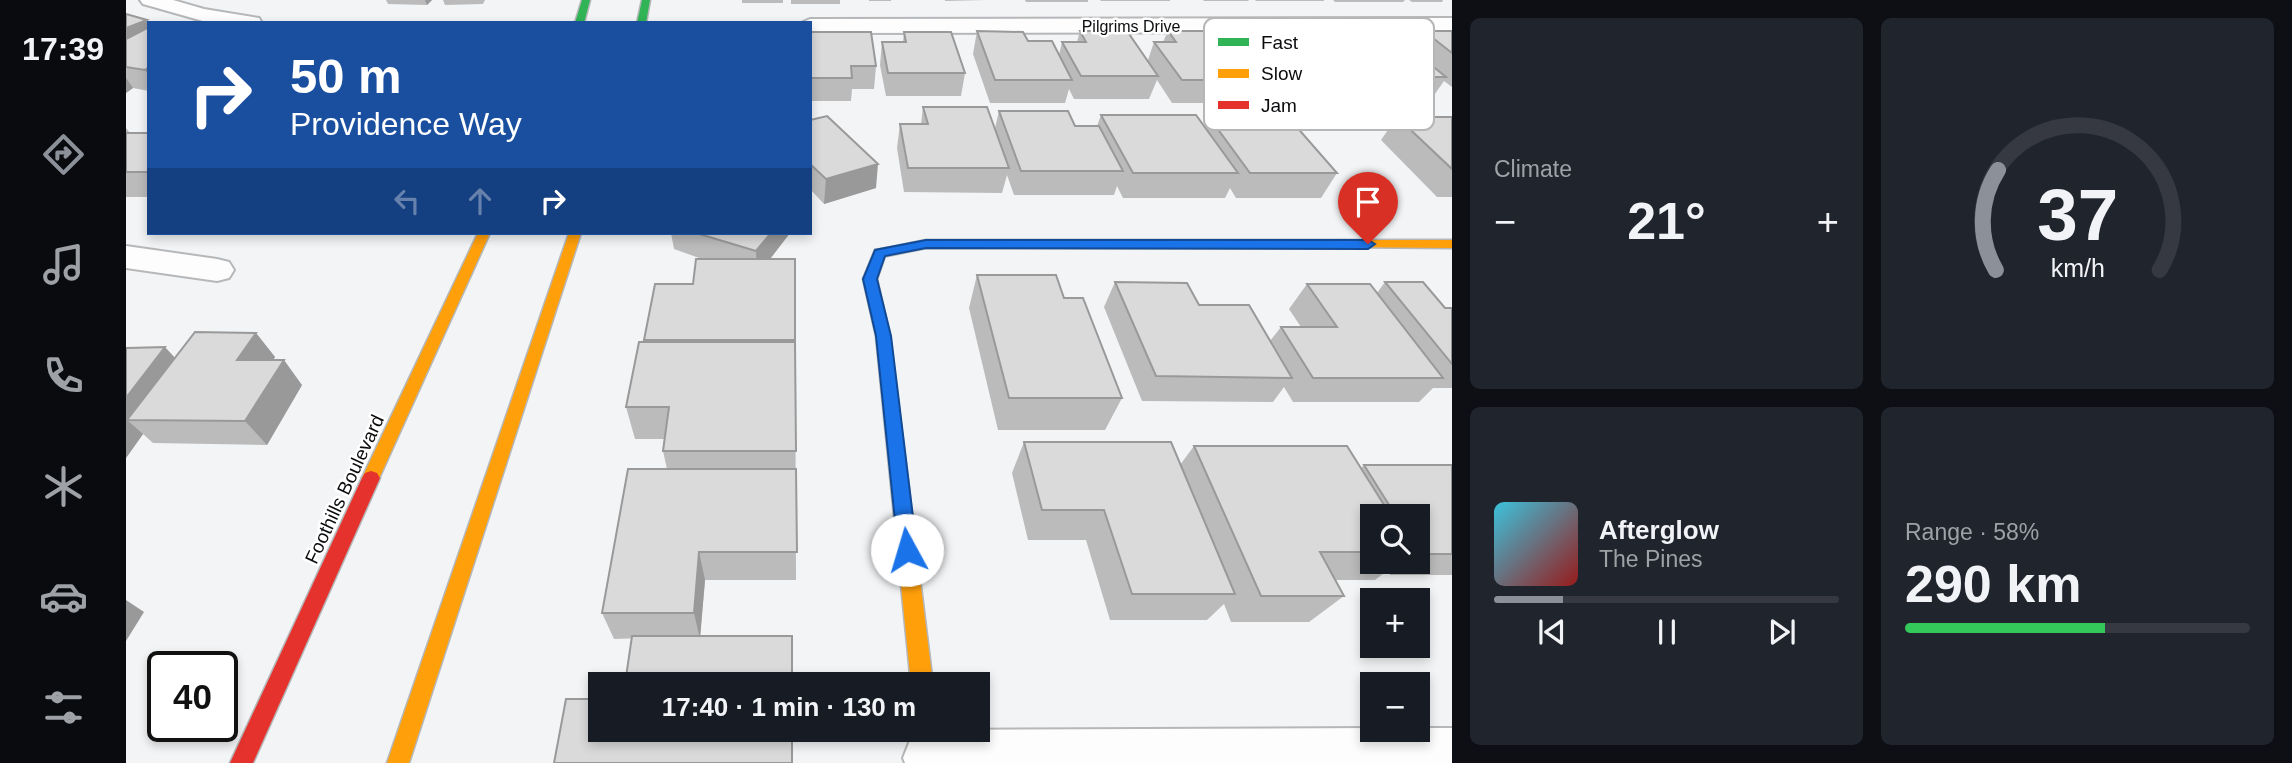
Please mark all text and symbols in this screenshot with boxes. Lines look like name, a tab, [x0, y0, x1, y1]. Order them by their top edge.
street label: Pilgrims Drive	[1082, 18, 1180, 35]
legend	[1204, 18, 1434, 130]
text: 17:39	[22, 31, 104, 67]
text: Fast	[1261, 32, 1299, 53]
icon: right	[175, 49, 266, 140]
text: 50 m	[290, 49, 402, 103]
text: Slow	[1261, 63, 1302, 84]
text: Jam	[1261, 95, 1297, 116]
text: Providence Way	[290, 106, 522, 142]
icon: directions	[39, 130, 88, 179]
text: Climate	[1494, 156, 1572, 182]
pin	[1338, 172, 1398, 244]
text: 37	[2037, 174, 2118, 255]
icon: left	[388, 182, 426, 220]
icon: ahead	[461, 182, 499, 220]
icon: right	[534, 182, 572, 220]
icon: arrive	[1349, 183, 1387, 221]
text: 21°	[1627, 192, 1706, 250]
text: −	[1494, 201, 1516, 243]
text: +	[1817, 201, 1839, 243]
icon: music	[39, 240, 88, 289]
text: km/h	[2050, 253, 2105, 281]
icon: phone	[39, 351, 88, 400]
street label: Foothills Boulevard	[301, 412, 388, 567]
icon: climate	[39, 462, 88, 511]
map controls	[1360, 504, 1430, 742]
button: search	[1360, 504, 1430, 574]
position arrow	[870, 513, 944, 587]
text: Afterglow	[1599, 515, 1719, 545]
text: Range · 58%	[1905, 519, 2039, 545]
text: The Pines	[1599, 546, 1703, 572]
text: 290 km	[1905, 555, 2081, 613]
icon: car	[39, 572, 88, 621]
button: +	[1360, 588, 1430, 658]
icon: previous	[1533, 613, 1571, 651]
icon: pause	[1648, 613, 1686, 651]
icon: next	[1763, 613, 1801, 651]
speed limit sign: 40	[147, 651, 238, 742]
button: −	[1360, 672, 1430, 742]
icon: filters	[39, 683, 88, 732]
text: 17:40 · 1 min · 130 m	[662, 692, 916, 722]

